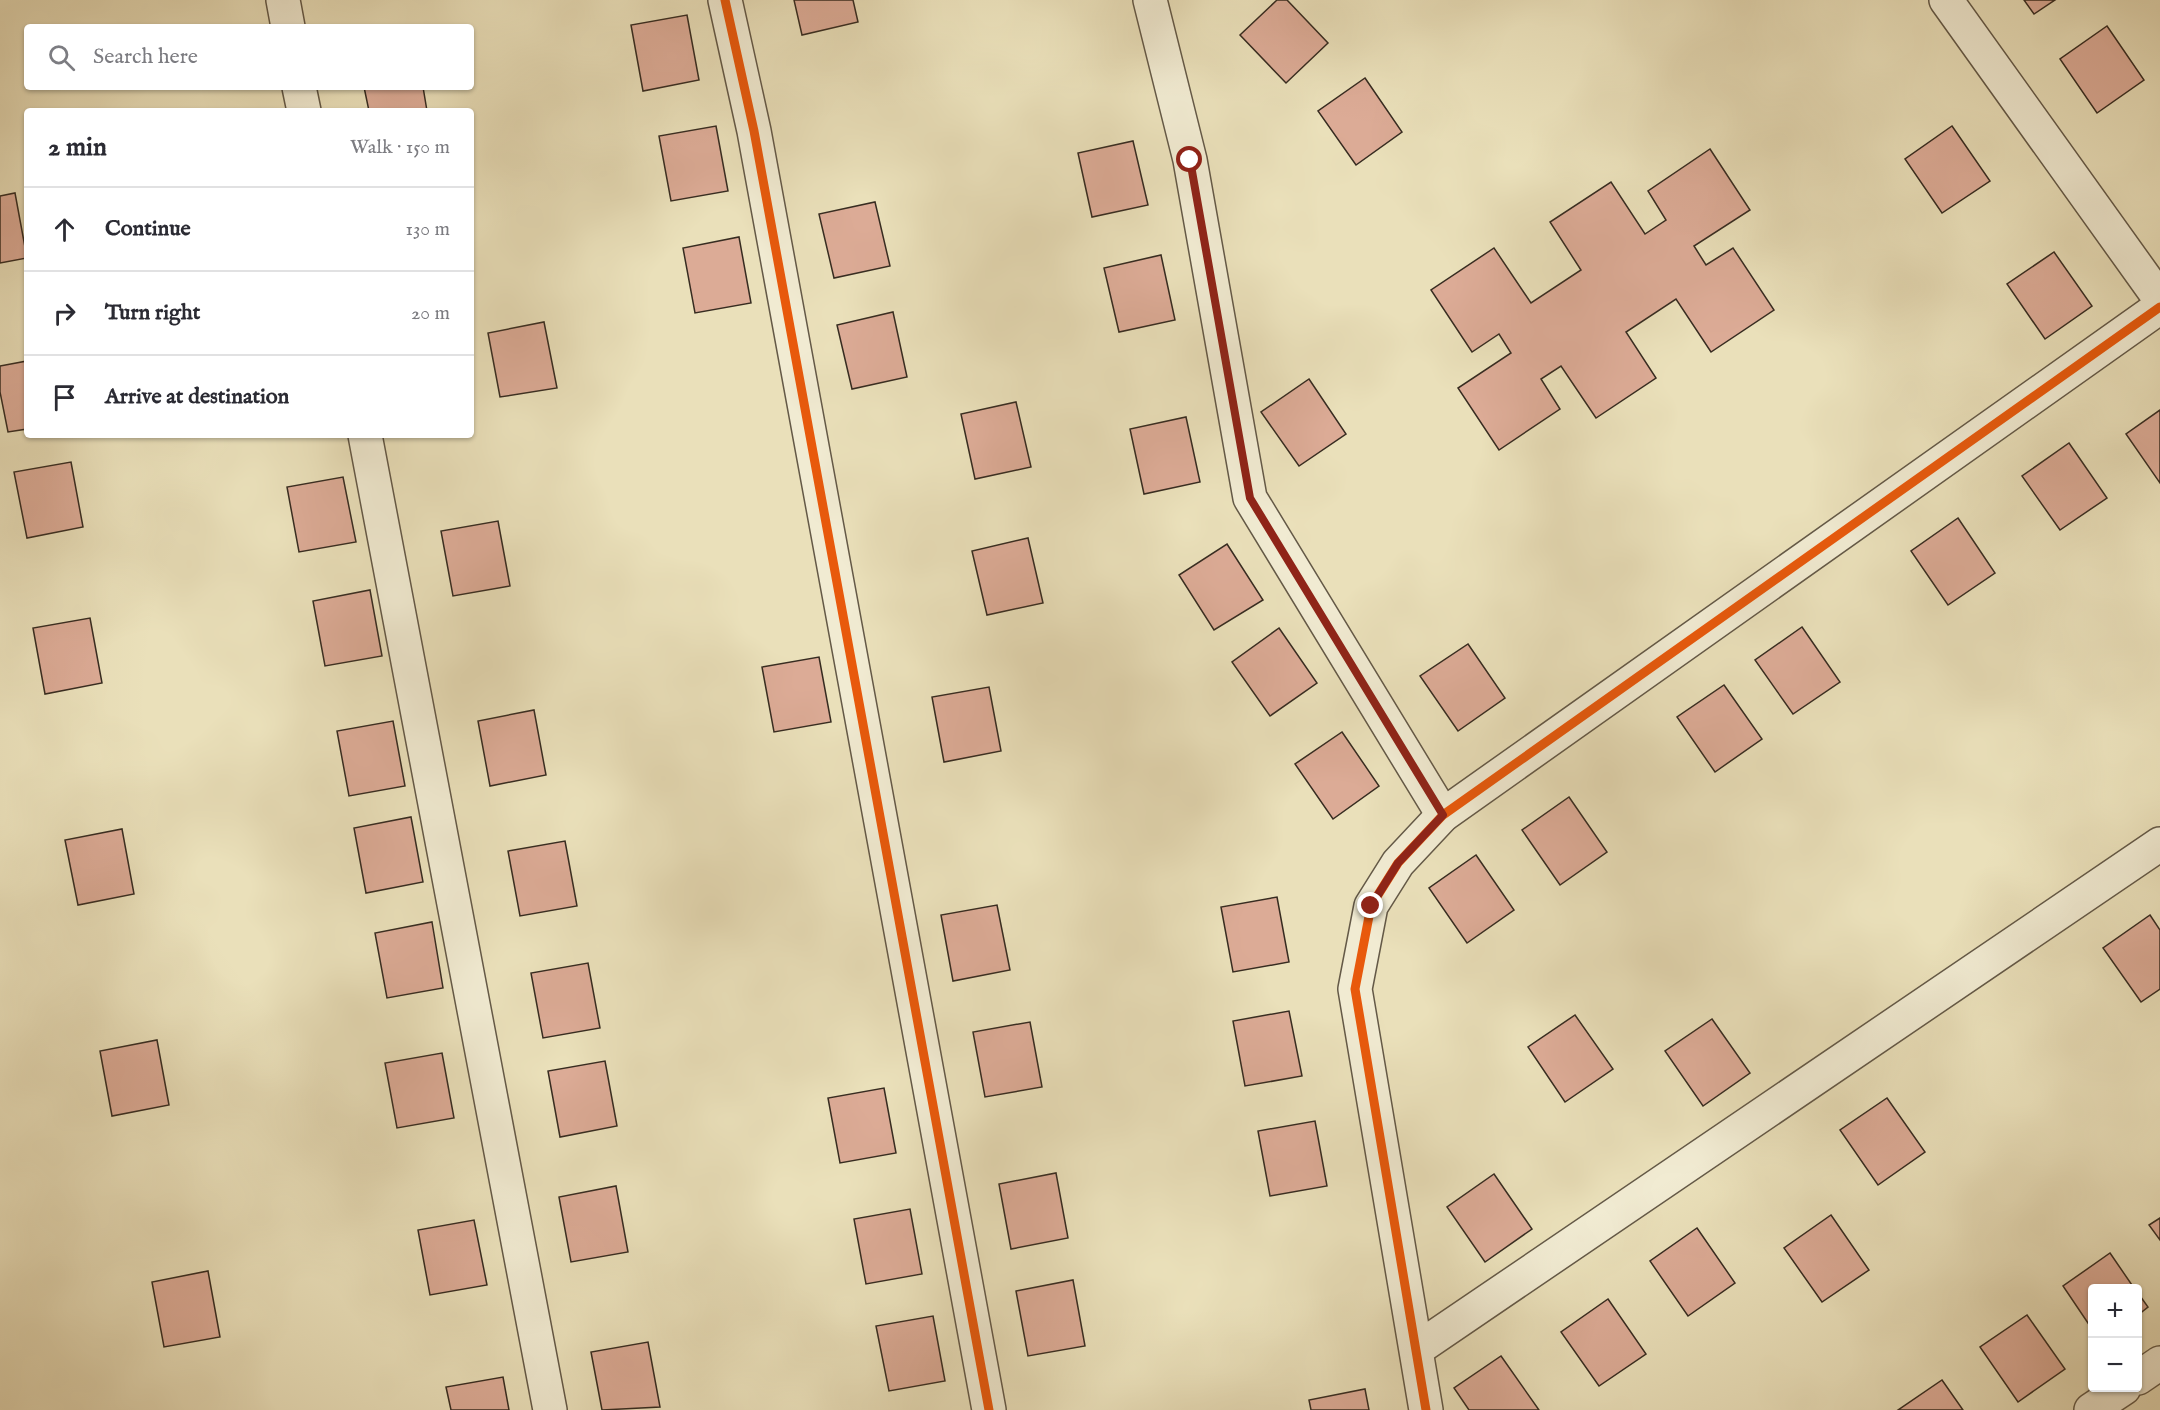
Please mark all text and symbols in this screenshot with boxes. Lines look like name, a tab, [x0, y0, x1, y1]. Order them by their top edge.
search box	[24, 24, 474, 90]
icon: search	[45, 41, 78, 74]
text: Search here	[93, 43, 198, 71]
text: 2 min	[48, 131, 107, 164]
text: Walk · 150 m	[350, 135, 450, 160]
route start	[1176, 146, 1202, 172]
icon: ahead	[48, 213, 81, 246]
text: Continue	[105, 215, 191, 243]
text: 130 m	[405, 217, 450, 242]
icon: right	[48, 297, 81, 330]
text: Turn right	[105, 299, 200, 327]
text: 20 m	[411, 301, 450, 326]
icon: arrive	[48, 381, 81, 414]
text: Arrive at destination	[105, 383, 289, 411]
route end	[1357, 892, 1383, 918]
map controls	[2088, 1284, 2142, 1392]
button: +	[2088, 1284, 2142, 1338]
button: −	[2088, 1338, 2142, 1392]

